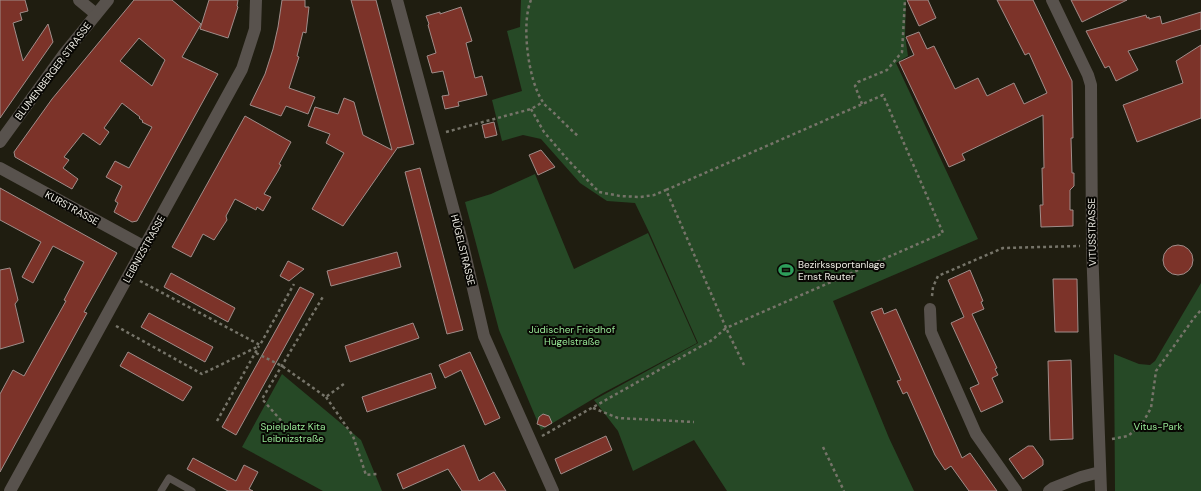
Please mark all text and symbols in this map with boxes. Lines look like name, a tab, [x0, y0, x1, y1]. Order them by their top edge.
street label: BLUMENBERGER STRASSE	[12, 19, 94, 122]
street label: KURSTRASSE	[43, 188, 101, 228]
street label: VITUSSTRASSE	[1085, 198, 1099, 266]
street label: LEIBNIZSTRASSE	[120, 213, 168, 285]
street label: HÜGELSTRASSE	[448, 213, 478, 287]
place label: Bezirkssportanlage Ernst Reuter	[798, 258, 885, 283]
sports icon: Bezirkssportanlage Ernst Reuter	[777, 261, 795, 279]
park label: Jüdischer Friedhof Hügelstraße	[529, 323, 616, 348]
park label: Spielplatz Kita Leibnizstraße	[261, 420, 325, 445]
park label: Vitus-Park	[1134, 420, 1182, 433]

